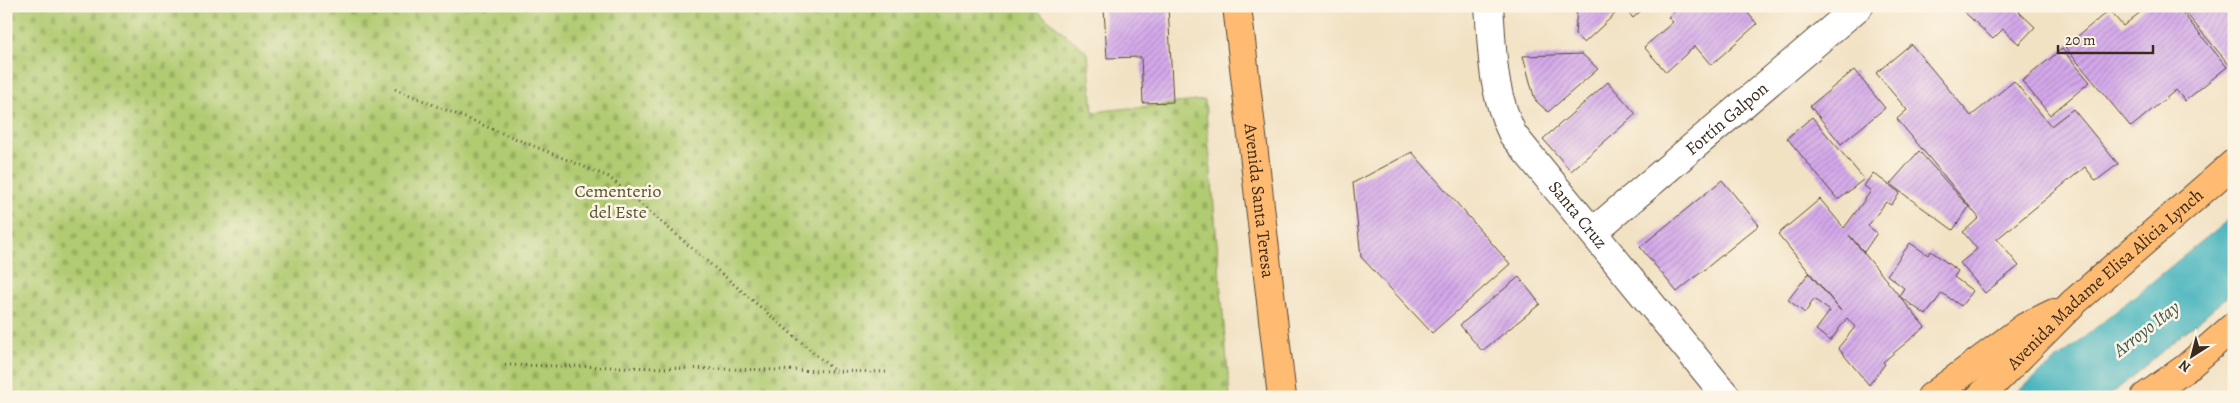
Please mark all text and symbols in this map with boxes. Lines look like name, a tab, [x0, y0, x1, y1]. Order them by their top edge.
scale bar	[2058, 22, 2152, 54]
text: 20 m	[2065, 30, 2096, 50]
street label: Fortín Galpon	[1680, 76, 1773, 160]
street label: Avenida Santa Teresa	[1239, 121, 1280, 280]
street label: Santa Cruz	[1543, 176, 1613, 254]
park label: Cementerio del Este	[575, 179, 661, 224]
street label: Avenida Madame Elisa Alicia Lynch	[2001, 183, 2209, 376]
water label: Arroyo Itay	[2107, 294, 2186, 364]
north arrow	[2168, 330, 2218, 380]
text: N	[2175, 355, 2194, 377]

